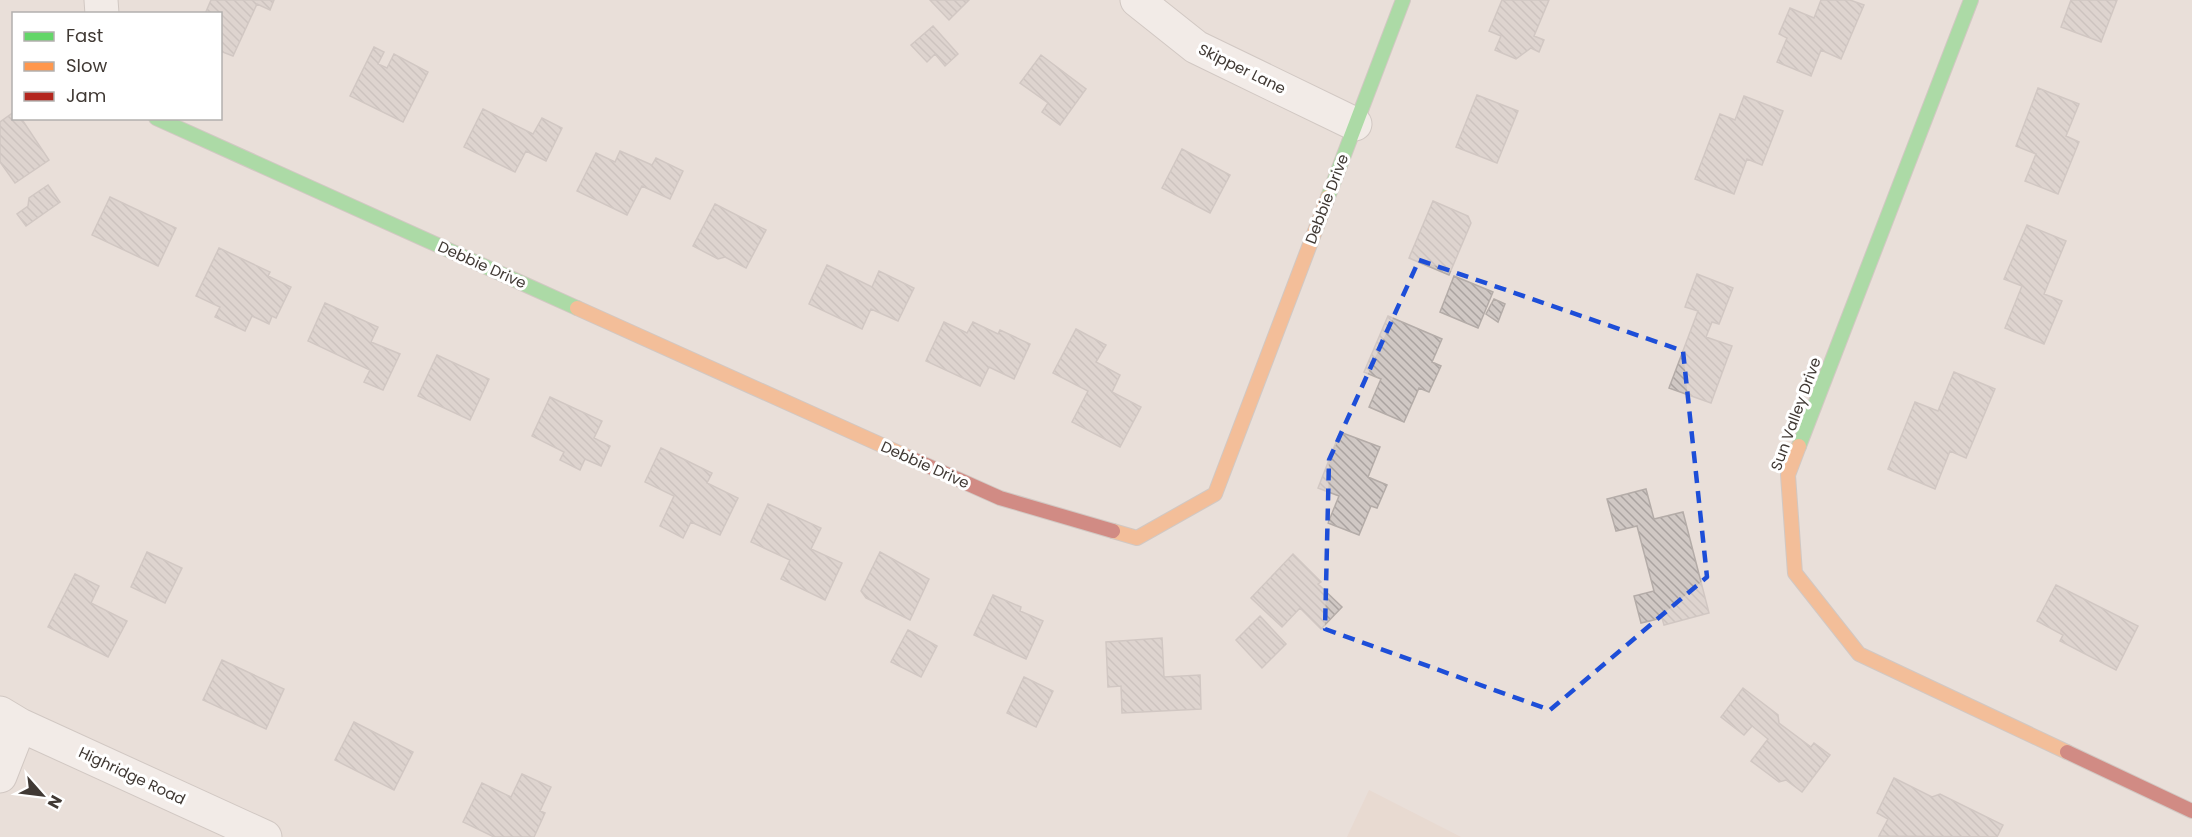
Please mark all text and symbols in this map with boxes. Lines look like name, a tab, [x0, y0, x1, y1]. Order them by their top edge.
legend	[12, 12, 222, 120]
text: Fast	[66, 23, 103, 48]
street label: Skipper Lane	[1195, 38, 1289, 99]
text: Slow	[66, 53, 108, 78]
text: Jam	[66, 83, 106, 108]
street label: Debbie Drive	[1300, 151, 1353, 247]
street label: Debbie Drive	[435, 236, 530, 293]
street label: Sun Valley Drive	[1765, 354, 1826, 473]
street label: Debbie Drive	[878, 436, 973, 493]
street label: Highridge Road	[75, 742, 189, 810]
north arrow	[12, 765, 72, 825]
text: N	[42, 791, 68, 813]

